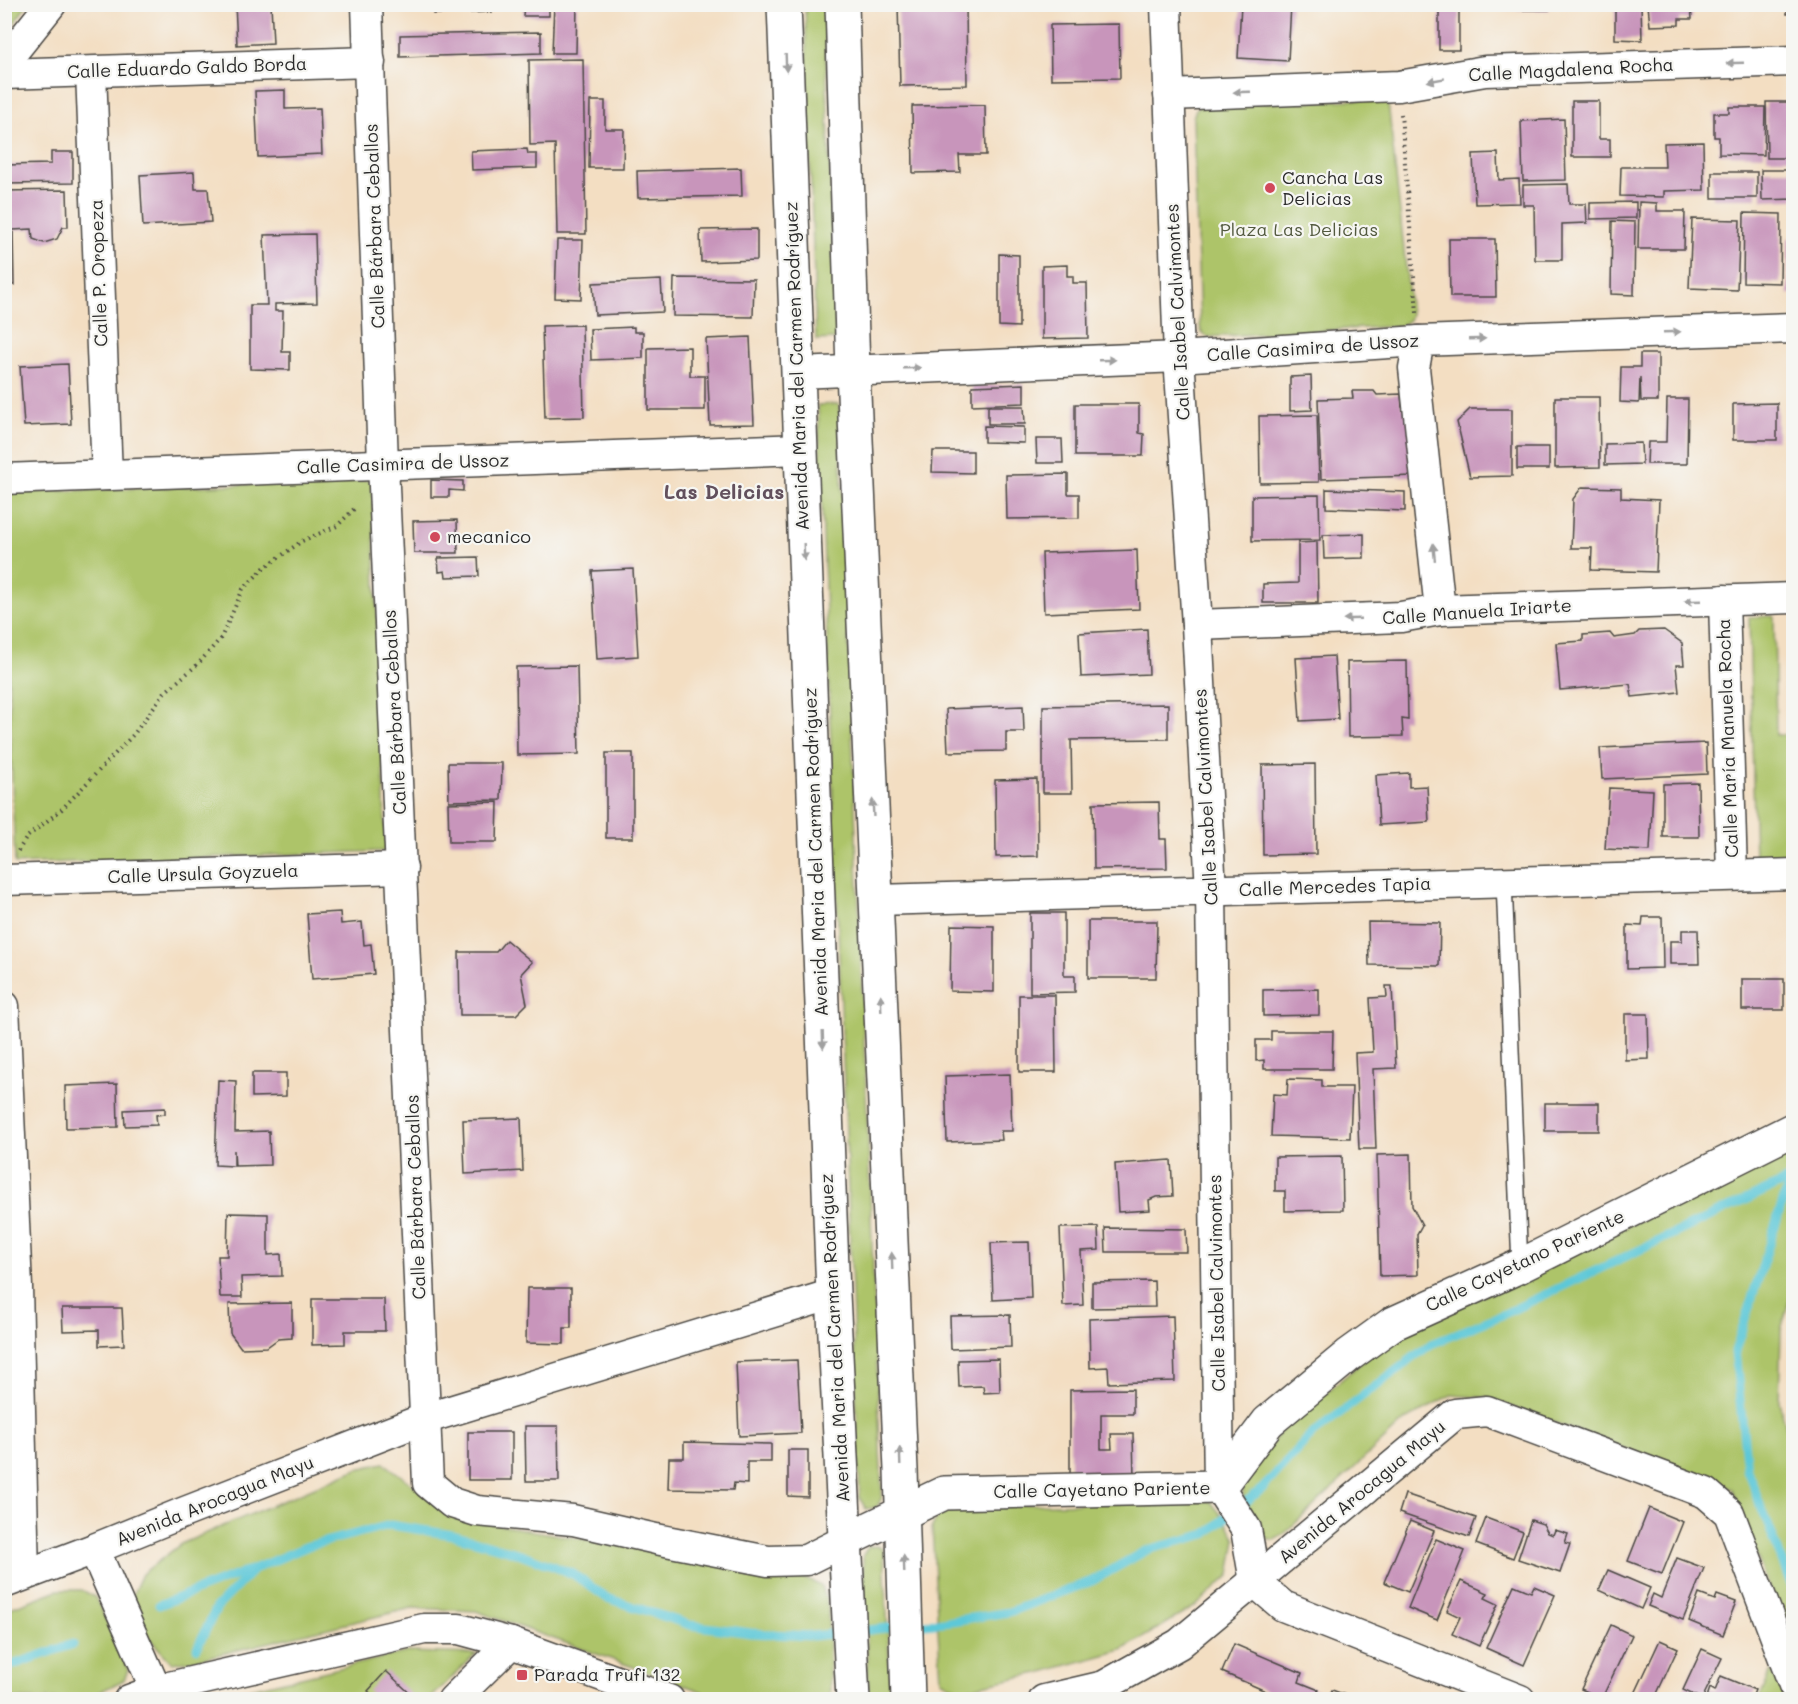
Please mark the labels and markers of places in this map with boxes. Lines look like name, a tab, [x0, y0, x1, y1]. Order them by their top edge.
place label: Cancha Las Delicias	[1282, 165, 1383, 210]
marker: Cancha Las Delicias	[1263, 181, 1277, 195]
place label: mecanico	[447, 524, 531, 548]
marker: mecanico	[428, 530, 442, 544]
place label: Parada Trufi 132	[534, 1662, 681, 1686]
marker: Parada Trufi 132	[515, 1668, 529, 1682]

